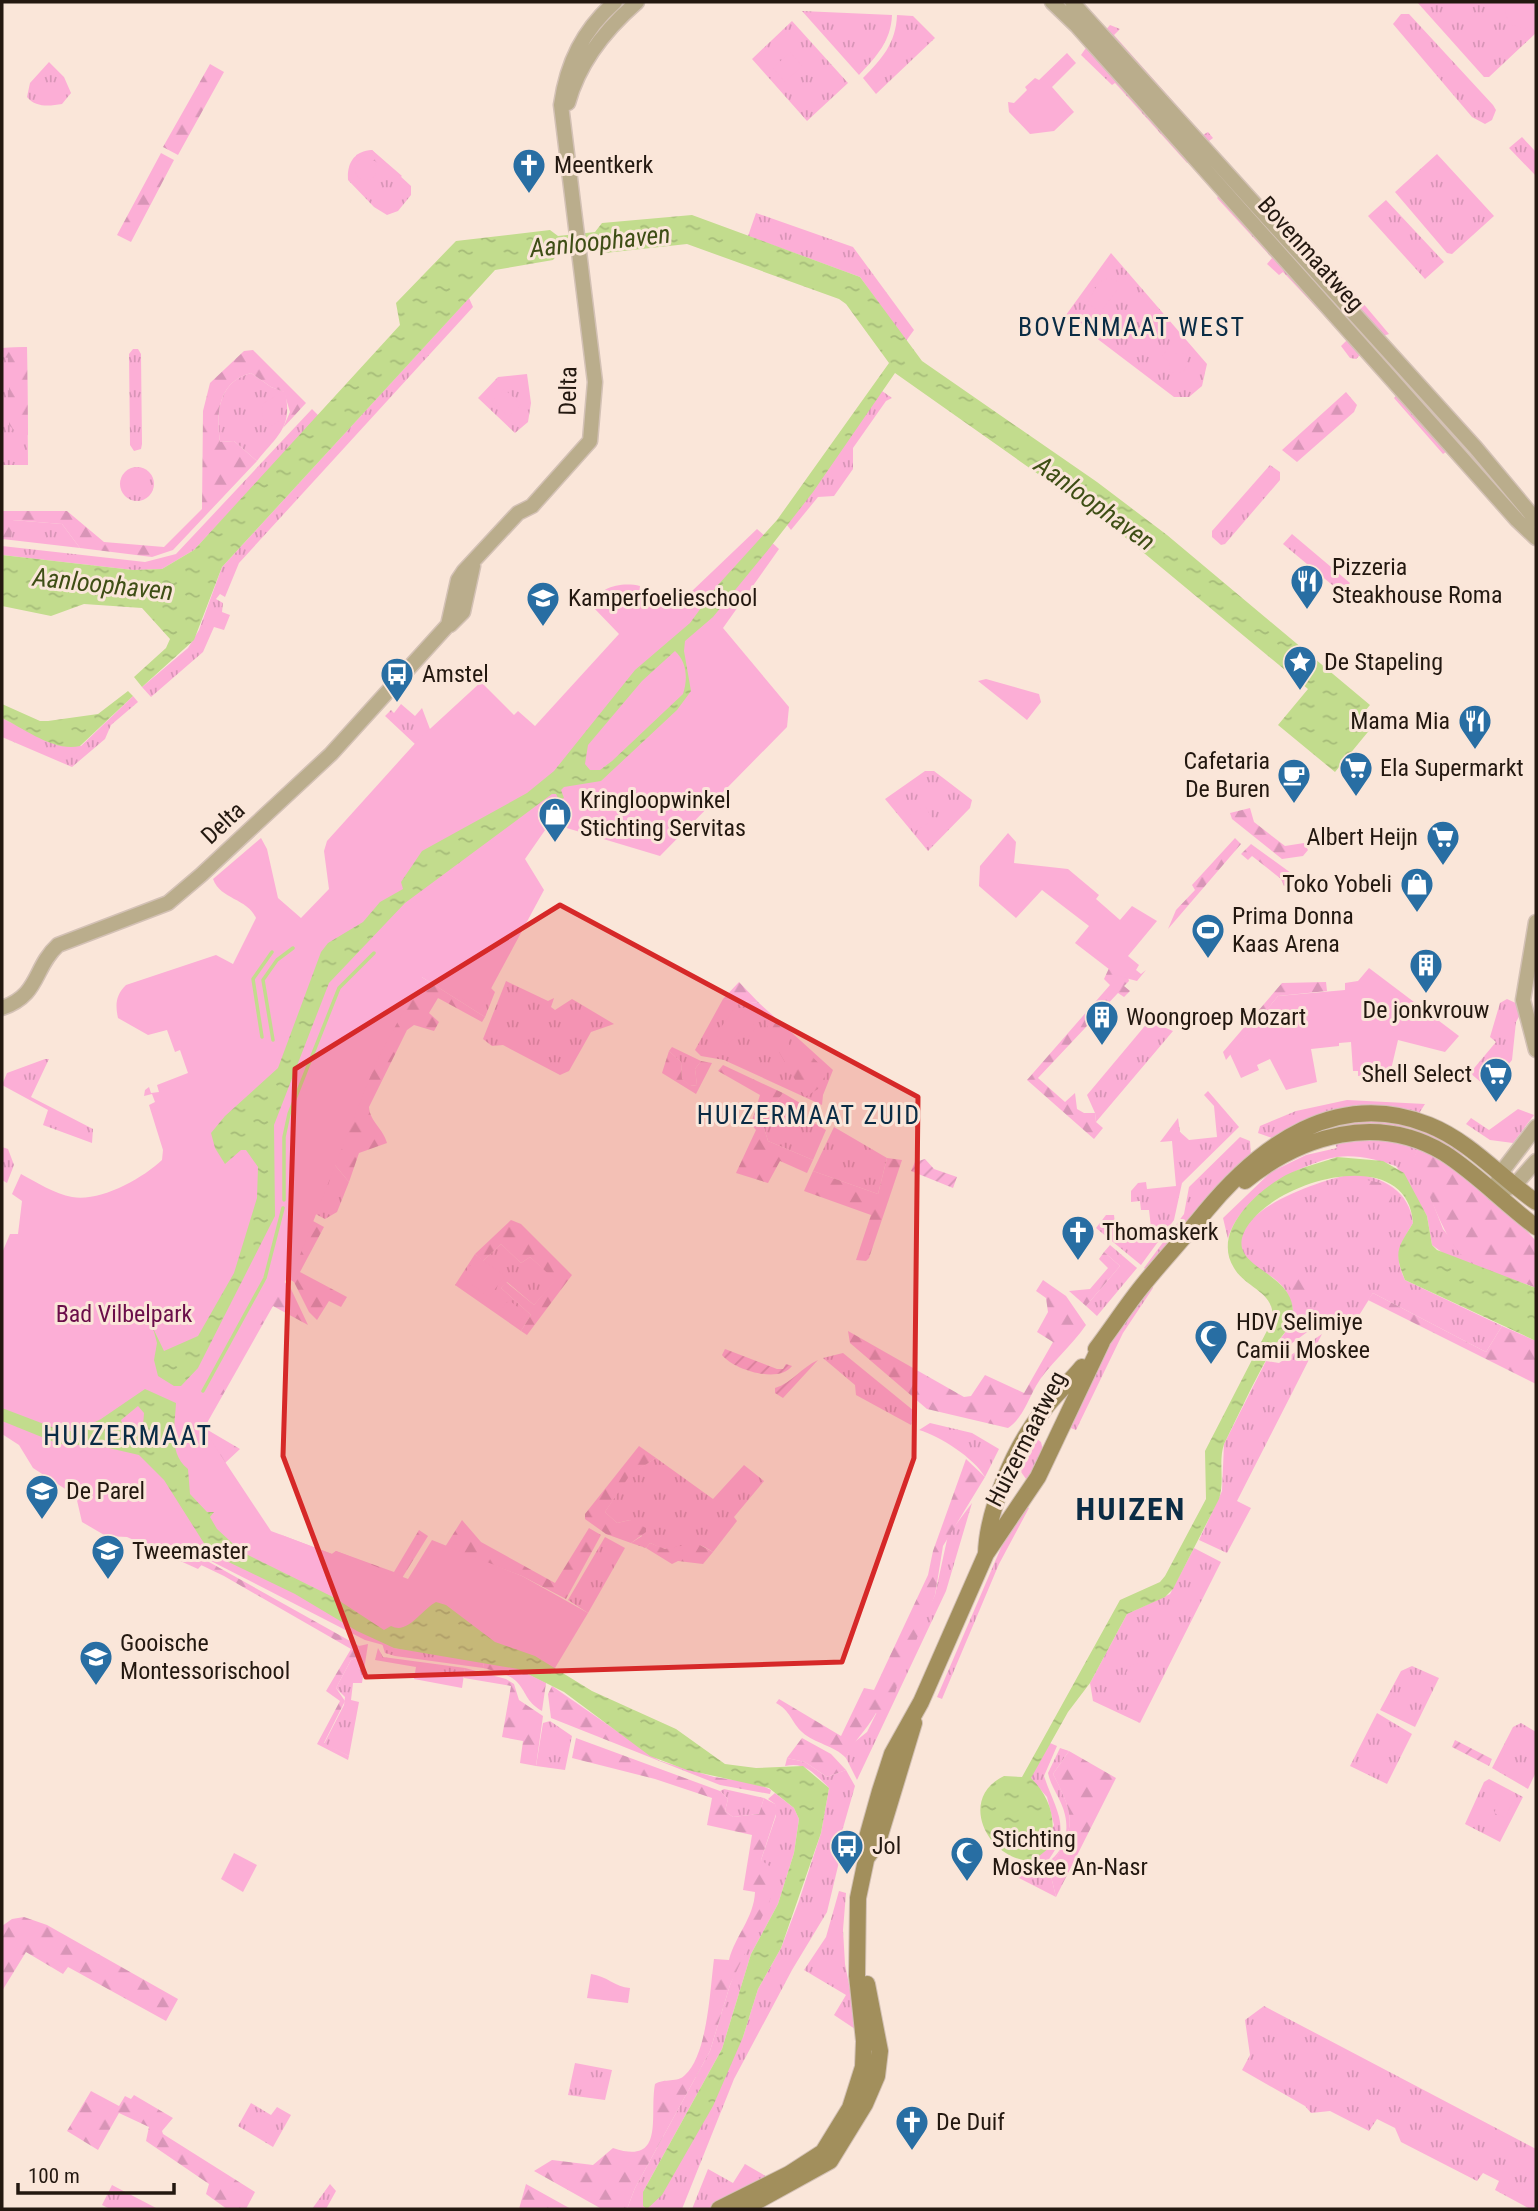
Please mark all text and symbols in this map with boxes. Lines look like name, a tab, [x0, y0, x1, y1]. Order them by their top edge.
church icon: Meentkerk	[510, 146, 548, 195]
place label: Meentkerk	[554, 151, 654, 179]
street label: Bovenmaatweg	[1252, 191, 1370, 317]
water label: Aanloophaven	[527, 219, 672, 263]
district label: BOVENMAAT WEST	[1018, 312, 1246, 342]
street label: Delta	[554, 366, 582, 416]
water label: Aanloophaven	[1028, 449, 1161, 557]
place label: Pizzeria Steakhouse Roma	[1332, 553, 1502, 609]
water label: Aanloophaven	[30, 562, 175, 606]
restaurant icon: Pizzeria Steakhouse Roma	[1288, 562, 1326, 611]
school or university icon: Kamperfoelieschool	[524, 579, 562, 628]
place label: Kamperfoelieschool	[568, 584, 758, 612]
place icon: De Stapeling	[1281, 643, 1319, 692]
place label: De Stapeling	[1324, 648, 1443, 676]
bus stop icon: Amstel	[378, 655, 416, 704]
place label: Amstel	[422, 660, 489, 688]
restaurant icon: Mama Mia	[1456, 702, 1494, 751]
place label: Mama Mia	[1350, 707, 1450, 735]
place label: Cafetaria De Buren	[1183, 747, 1270, 803]
supermarket icon: Ela Supermarkt	[1337, 749, 1375, 798]
place label: Ela Supermarkt	[1380, 754, 1524, 782]
cafe icon: Cafetaria De Buren	[1275, 756, 1313, 805]
place label: Kringloopwinkel Stichting Servitas	[580, 786, 746, 842]
shop icon: Kringloopwinkel Stichting Servitas	[536, 795, 574, 844]
street label: Delta	[196, 796, 250, 850]
supermarket icon: Albert Heijn	[1424, 818, 1462, 867]
place label: Albert Heijn	[1306, 823, 1418, 851]
shop icon: Toko Yobeli	[1398, 865, 1436, 914]
place label: Toko Yobeli	[1282, 870, 1392, 898]
place label: Prima Donna Kaas Arena	[1232, 902, 1354, 958]
sports icon: Prima Donna Kaas Arena	[1189, 911, 1227, 960]
building icon: De jonkvrouw	[1407, 946, 1445, 995]
place label: De jonkvrouw	[1363, 996, 1489, 1024]
building icon: Woongroep Mozart	[1083, 998, 1121, 1047]
place label: Woongroep Mozart	[1126, 1003, 1306, 1031]
supermarket icon: Shell Select	[1477, 1055, 1515, 1104]
place label: Shell Select	[1362, 1060, 1472, 1088]
district label: HUIZERMAAT ZUID	[697, 1100, 921, 1130]
church icon: Thomaskerk	[1059, 1213, 1097, 1262]
place label: Thomaskerk	[1102, 1218, 1219, 1246]
park label: Bad Vilbelpark	[56, 1300, 192, 1328]
place label: HDV Selimiye Camii Moskee	[1236, 1308, 1370, 1364]
mosque icon: HDV Selimiye Camii Moskee	[1192, 1317, 1230, 1366]
street label: Huizermaatweg	[980, 1367, 1072, 1511]
district label: HUIZERMAAT	[43, 1419, 213, 1452]
school or university icon: De Parel	[23, 1472, 61, 1521]
place label: De Parel	[66, 1477, 145, 1505]
district label: HUIZEN	[1076, 1490, 1186, 1528]
school or university icon: Tweemaster	[89, 1532, 127, 1581]
place label: Tweemaster	[132, 1537, 248, 1565]
place label: Gooische Montessorischool	[120, 1629, 290, 1685]
school or university icon: Gooische Montessorischool	[77, 1638, 115, 1687]
place label: Stichting Moskee An-Nasr	[992, 1825, 1148, 1881]
bus stop icon: Jol	[828, 1827, 866, 1876]
place label: Jol	[872, 1832, 901, 1860]
mosque icon: Stichting Moskee An-Nasr	[948, 1834, 986, 1883]
church icon: De Duif	[893, 2103, 931, 2152]
place label: De Duif	[936, 2108, 1005, 2136]
scale bar	[18, 2152, 173, 2196]
text: 100 m	[28, 2164, 80, 2188]

